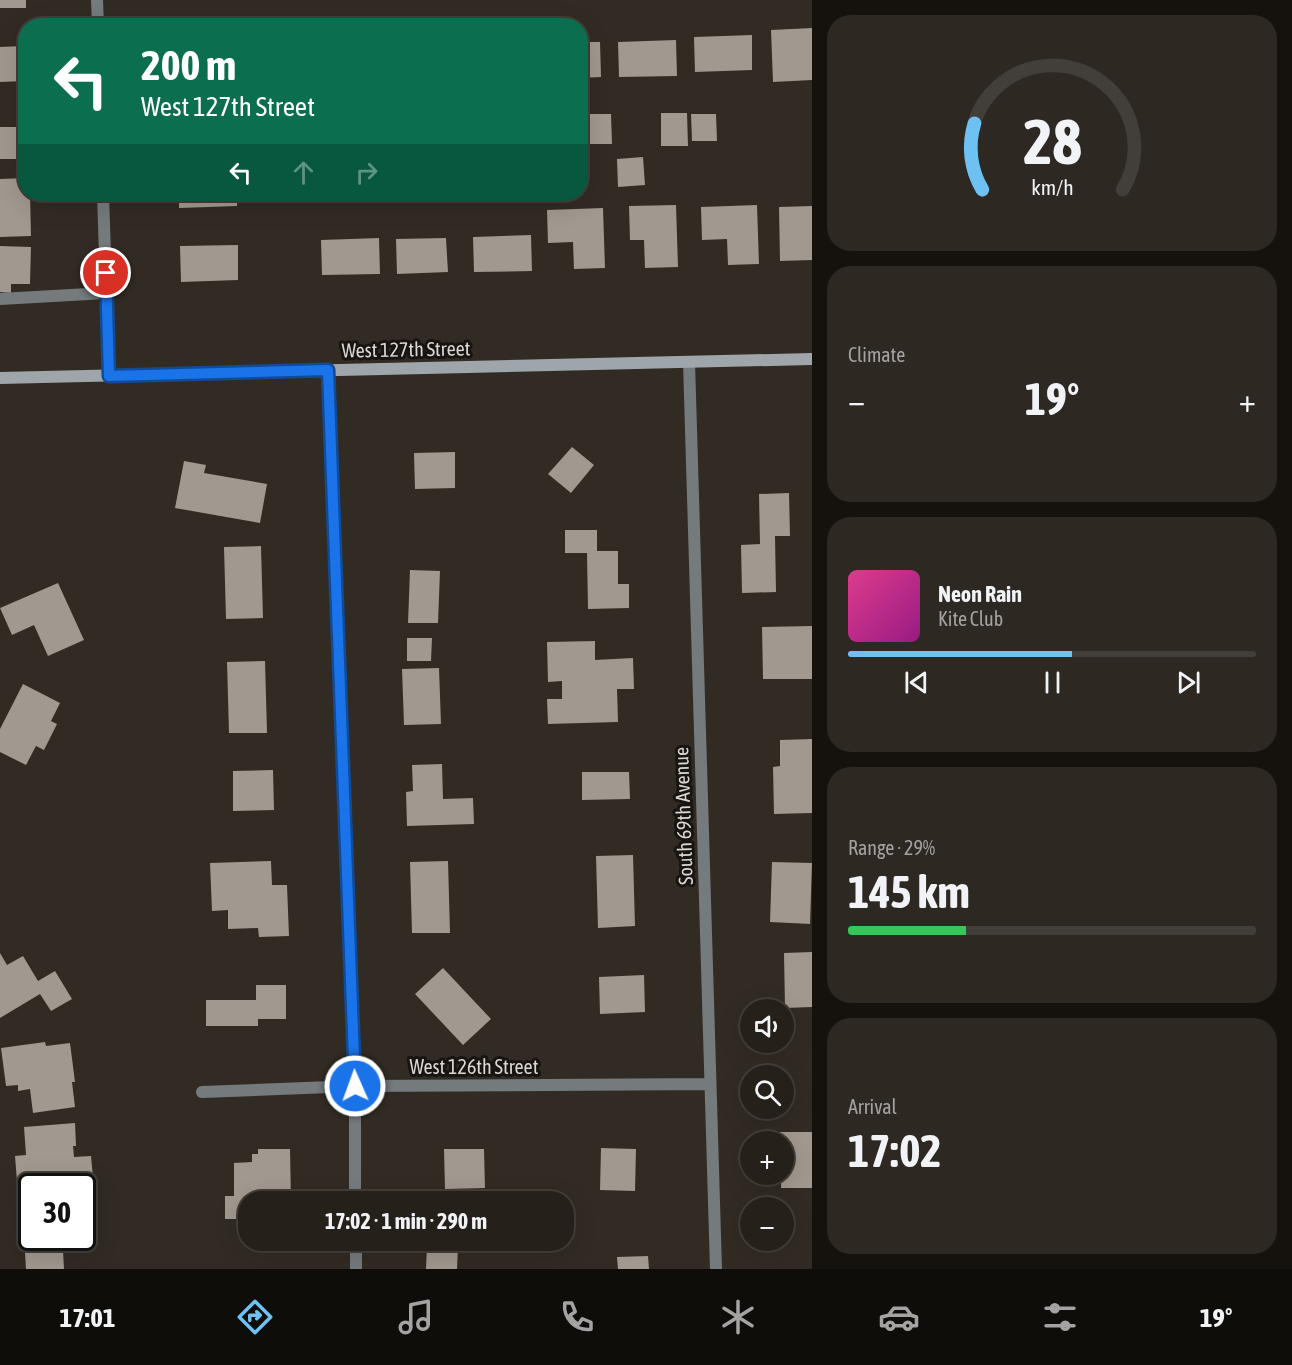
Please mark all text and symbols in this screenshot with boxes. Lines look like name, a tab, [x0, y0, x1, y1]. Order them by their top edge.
text: 200 m	[141, 41, 236, 89]
icon: left	[42, 42, 120, 120]
text: West 127th Street	[141, 91, 315, 122]
text: 28	[1023, 106, 1081, 177]
icon: left	[224, 156, 257, 189]
icon: ahead	[287, 156, 320, 189]
icon: right	[350, 156, 383, 189]
text: km/h	[1031, 175, 1073, 200]
pin	[80, 247, 131, 298]
icon: arrive	[89, 256, 122, 289]
street label: West 127th Street	[341, 336, 471, 362]
text: Climate	[848, 343, 905, 366]
text: 19°	[1025, 373, 1079, 425]
text: −	[848, 381, 865, 419]
text: +	[1239, 381, 1256, 419]
text: Neon Rain	[938, 581, 1022, 607]
text: Kite Club	[938, 607, 1003, 630]
icon: previous	[900, 666, 933, 699]
icon: pause	[1036, 666, 1069, 699]
icon: next	[1172, 666, 1205, 699]
street label: South 69th Avenue	[669, 747, 697, 885]
text: Range · 29%	[848, 836, 935, 859]
text: 145 km	[848, 866, 970, 918]
map controls	[740, 999, 794, 1251]
button: sound	[740, 999, 794, 1053]
position arrow	[323, 1054, 387, 1118]
street label: West 126th Street	[410, 1055, 539, 1078]
button: search	[740, 1065, 794, 1119]
text: Arrival	[848, 1095, 897, 1118]
text: 17:02	[848, 1125, 942, 1177]
button: +	[740, 1131, 794, 1185]
speed limit sign: 30	[18, 1173, 96, 1251]
button: −	[740, 1197, 794, 1251]
text: 17:02 · 1 min · 290 m	[325, 1208, 487, 1234]
icon: directions	[234, 1296, 276, 1338]
icon: music	[395, 1296, 437, 1338]
icon: phone	[556, 1296, 598, 1338]
icon: climate	[717, 1296, 759, 1338]
icon: car	[878, 1296, 920, 1338]
icon: filters	[1039, 1296, 1081, 1338]
text: 17:01	[59, 1302, 116, 1333]
text: 19°	[1200, 1302, 1233, 1333]

